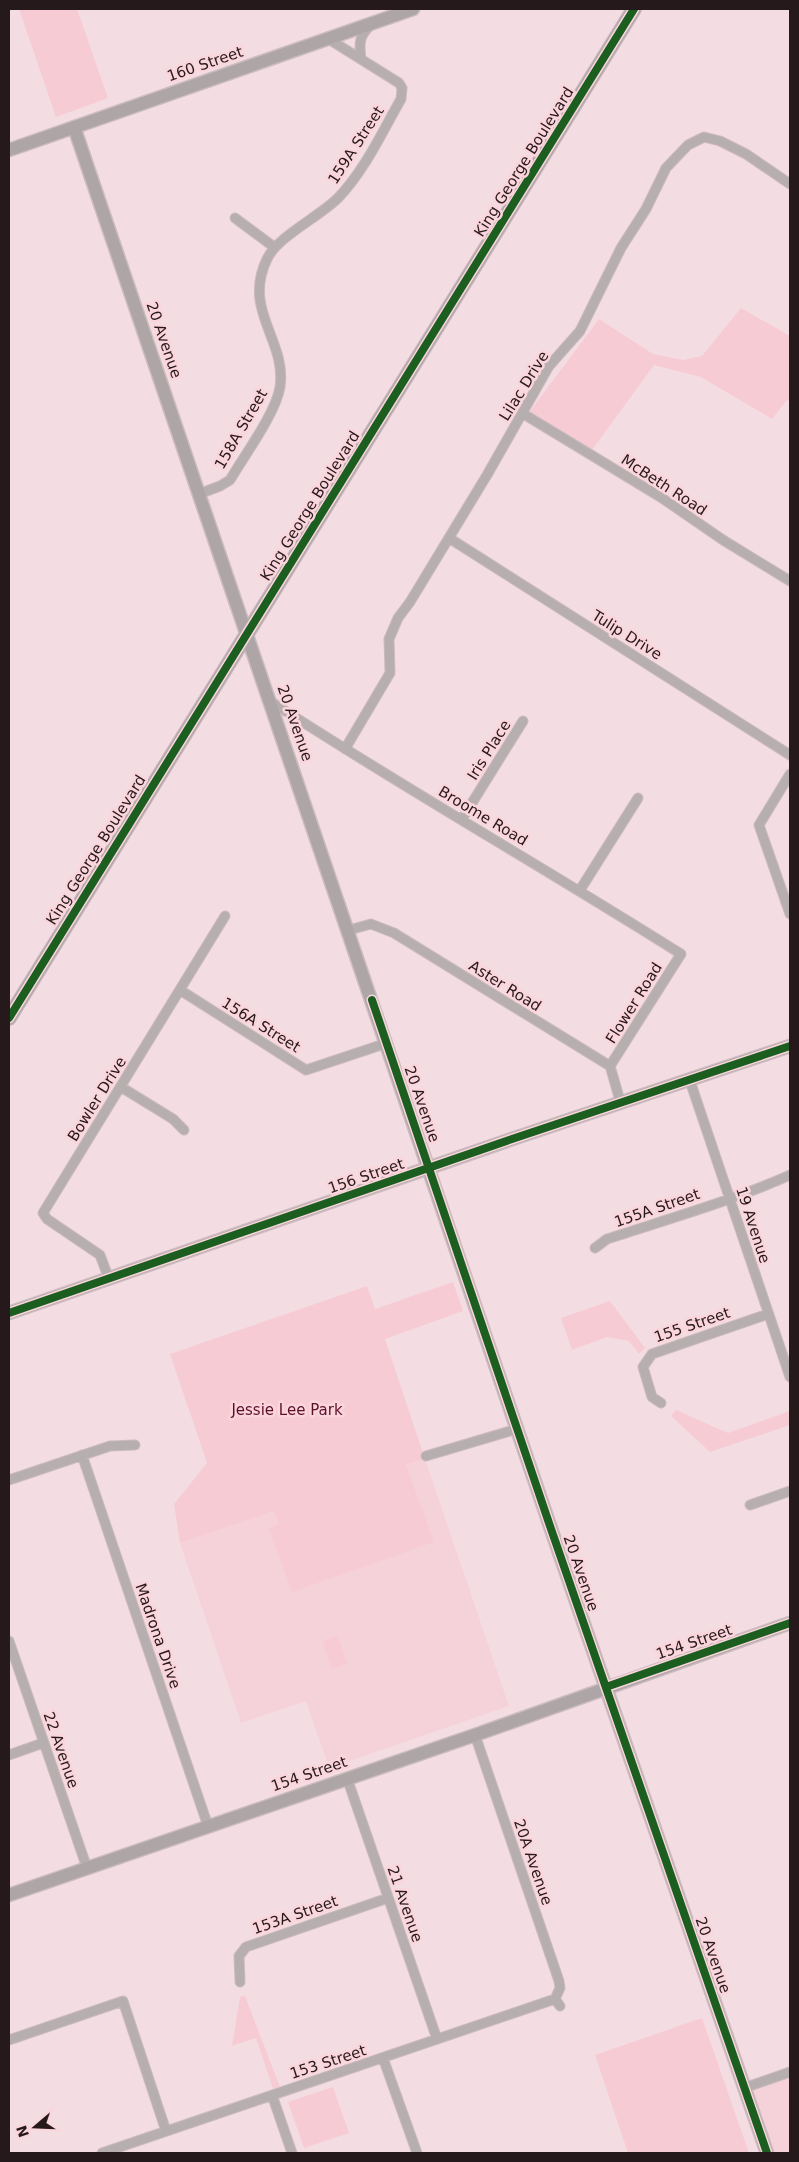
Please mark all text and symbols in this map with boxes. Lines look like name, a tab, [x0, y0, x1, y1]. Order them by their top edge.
street label: 160 Street	[165, 43, 245, 85]
street label: King George Boulevard	[470, 84, 578, 240]
street label: 159A Street	[324, 103, 388, 187]
street label: 20 Avenue	[143, 299, 185, 381]
street label: Lilac Drive	[495, 348, 553, 424]
street label: 158A Street	[211, 386, 271, 472]
street label: King George Boulevard	[256, 428, 364, 584]
street label: McBeth Road	[618, 451, 710, 519]
street label: Tulip Drive	[588, 606, 665, 664]
street label: 20 Avenue	[274, 682, 316, 764]
street label: Iris Place	[464, 717, 514, 783]
street label: King George Boulevard	[42, 772, 150, 928]
street label: Broome Road	[435, 782, 531, 850]
street label: Aster Road	[466, 957, 544, 1015]
street label: Flower Road	[602, 959, 666, 1047]
street label: 156A Street	[218, 994, 304, 1056]
street label: Bowler Drive	[64, 1053, 130, 1145]
street label: 20 Avenue	[401, 1063, 443, 1145]
street label: 156 Street	[326, 1155, 406, 1197]
street label: 19 Avenue	[732, 1184, 774, 1266]
street label: 155A Street	[612, 1185, 702, 1231]
street label: 155 Street	[652, 1304, 732, 1346]
park label: Jessie Lee Park	[230, 1401, 343, 1419]
street label: 20 Avenue	[560, 1532, 602, 1614]
street label: Madrona Drive	[132, 1581, 184, 1691]
street label: 154 Street	[654, 1621, 734, 1663]
street label: 22 Avenue	[40, 1709, 82, 1791]
street label: 154 Street	[269, 1753, 349, 1795]
street label: 20A Avenue	[510, 1817, 556, 1907]
street label: 21 Avenue	[384, 1863, 426, 1945]
street label: 153A Street	[250, 1892, 340, 1938]
street label: 20 Avenue	[692, 1914, 734, 1996]
street label: 153 Street	[288, 2041, 368, 2083]
north arrow	[10, 2102, 60, 2152]
text: N	[13, 2123, 32, 2139]

